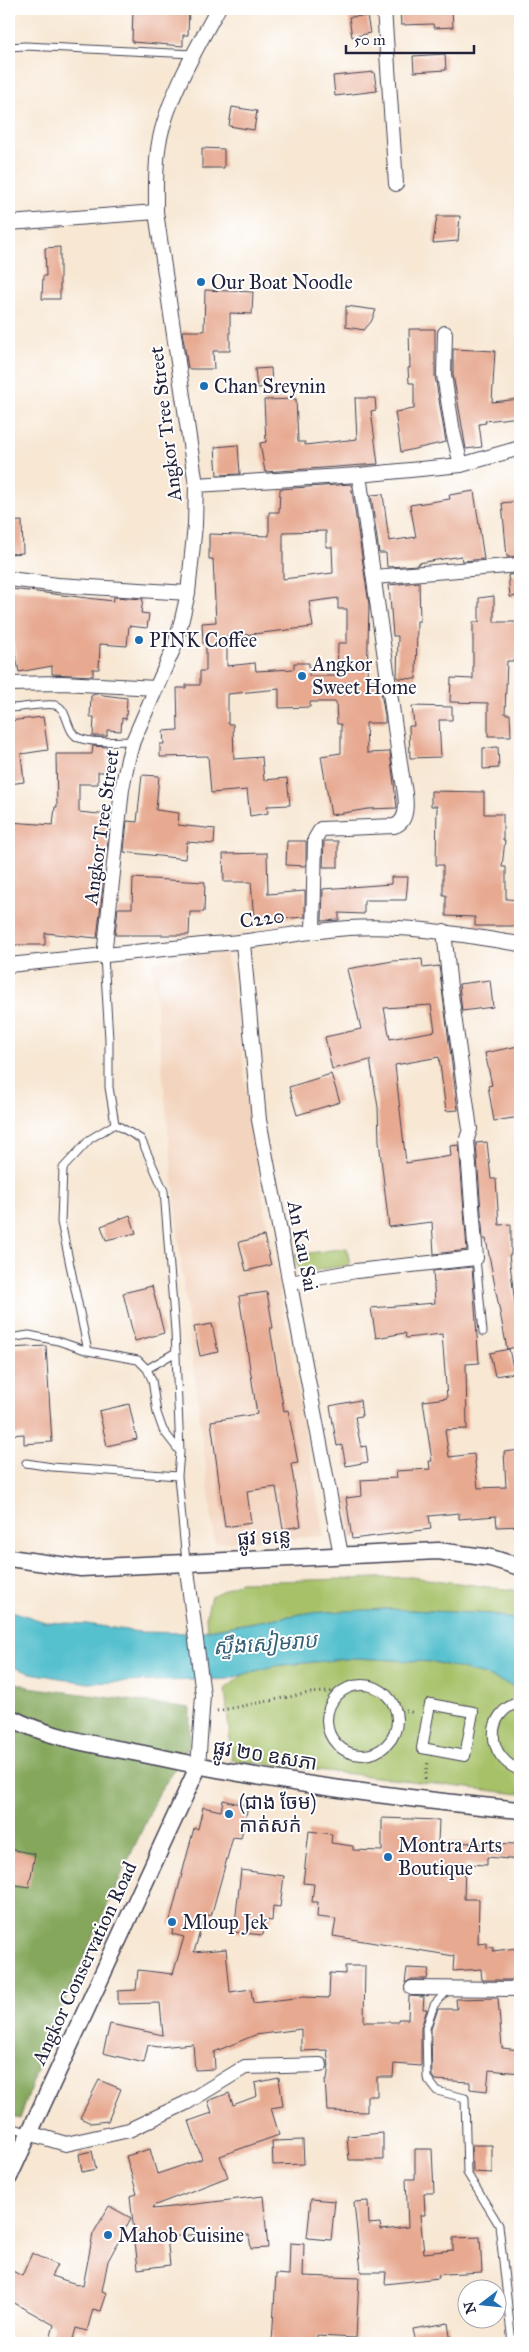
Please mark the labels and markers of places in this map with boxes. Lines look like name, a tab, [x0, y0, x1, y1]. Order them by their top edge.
place label: Our Boat Noodle	[211, 270, 353, 294]
marker: Our Boat Noodle	[195, 276, 207, 288]
place label: Chan Sreynin	[214, 374, 326, 398]
marker: Chan Sreynin	[198, 380, 210, 392]
place label: PINK Coffee	[149, 628, 257, 652]
marker: PINK Coffee	[133, 634, 145, 646]
place label: Angkor Sweet Home	[311, 652, 417, 699]
marker: Angkor Sweet Home	[296, 670, 308, 682]
place label: (ជាង ចែម) កាត់សក់	[239, 1790, 316, 1837]
marker: (ជាង ចែម) កាត់សក់	[223, 1808, 235, 1820]
place label: Montra Arts Boutique	[398, 1833, 502, 1881]
marker: Montra Arts Boutique	[382, 1851, 394, 1863]
place label: Mloup Jek	[182, 1910, 269, 1935]
marker: Mloup Jek	[166, 1916, 178, 1928]
place label: Mahob Cuisine	[118, 2223, 244, 2247]
marker: Mahob Cuisine	[102, 2229, 114, 2241]

